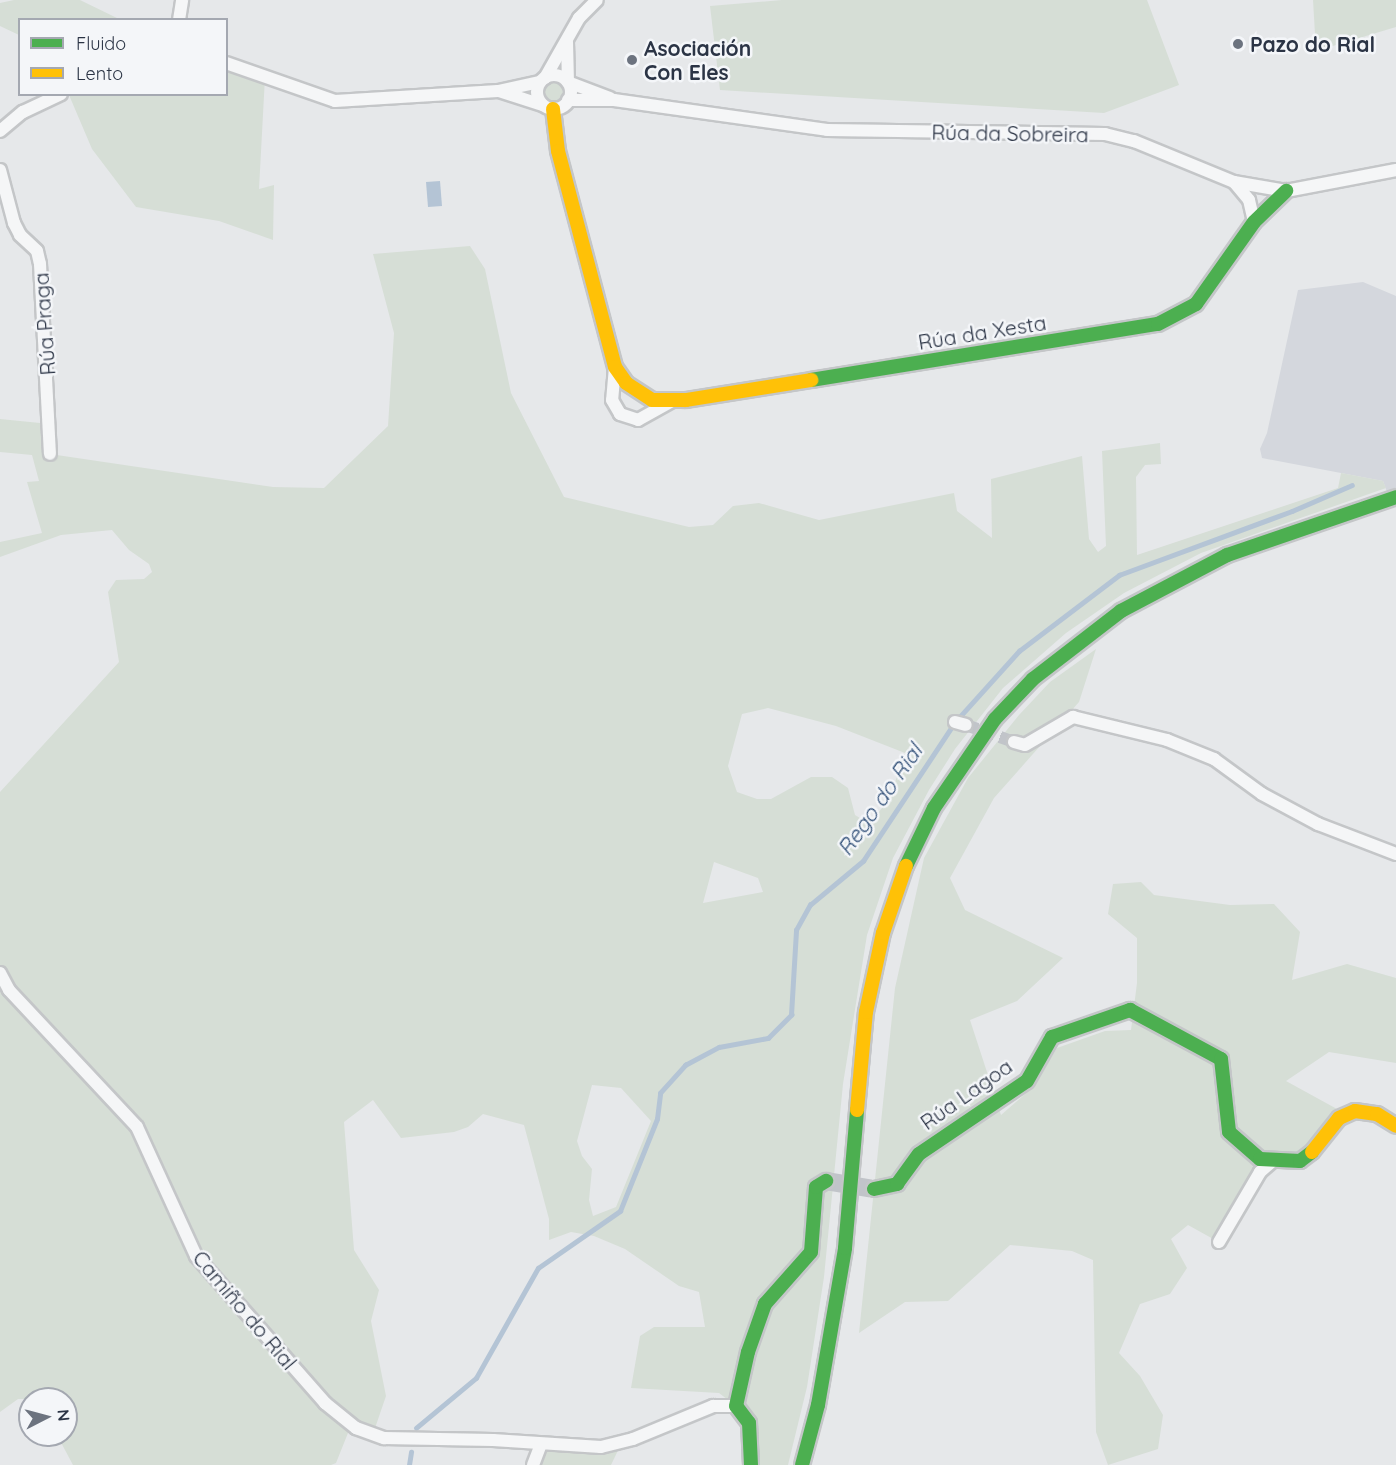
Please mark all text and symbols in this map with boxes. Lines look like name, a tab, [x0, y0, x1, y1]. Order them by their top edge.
legend	[18, 18, 228, 96]
place label: Pazo do Rial	[1250, 31, 1375, 57]
text: Fluido	[76, 32, 126, 55]
place label: Asociación Con Eles	[644, 35, 751, 85]
marker: Pazo do Rial	[1231, 37, 1245, 51]
marker: Asociación Con Eles	[625, 53, 639, 67]
text: Lento	[76, 62, 123, 85]
street label: Rúa da Sobreira	[931, 119, 1089, 147]
street label: Rúa Praga	[28, 272, 60, 376]
street label: Rúa da Xesta	[916, 309, 1048, 355]
water label: Rego do Rial	[832, 739, 928, 861]
street label: Rúa Lagoa	[915, 1053, 1017, 1135]
street label: Camiño do Rial	[188, 1245, 302, 1375]
north arrow	[18, 1387, 78, 1447]
text: N	[53, 1408, 74, 1422]

